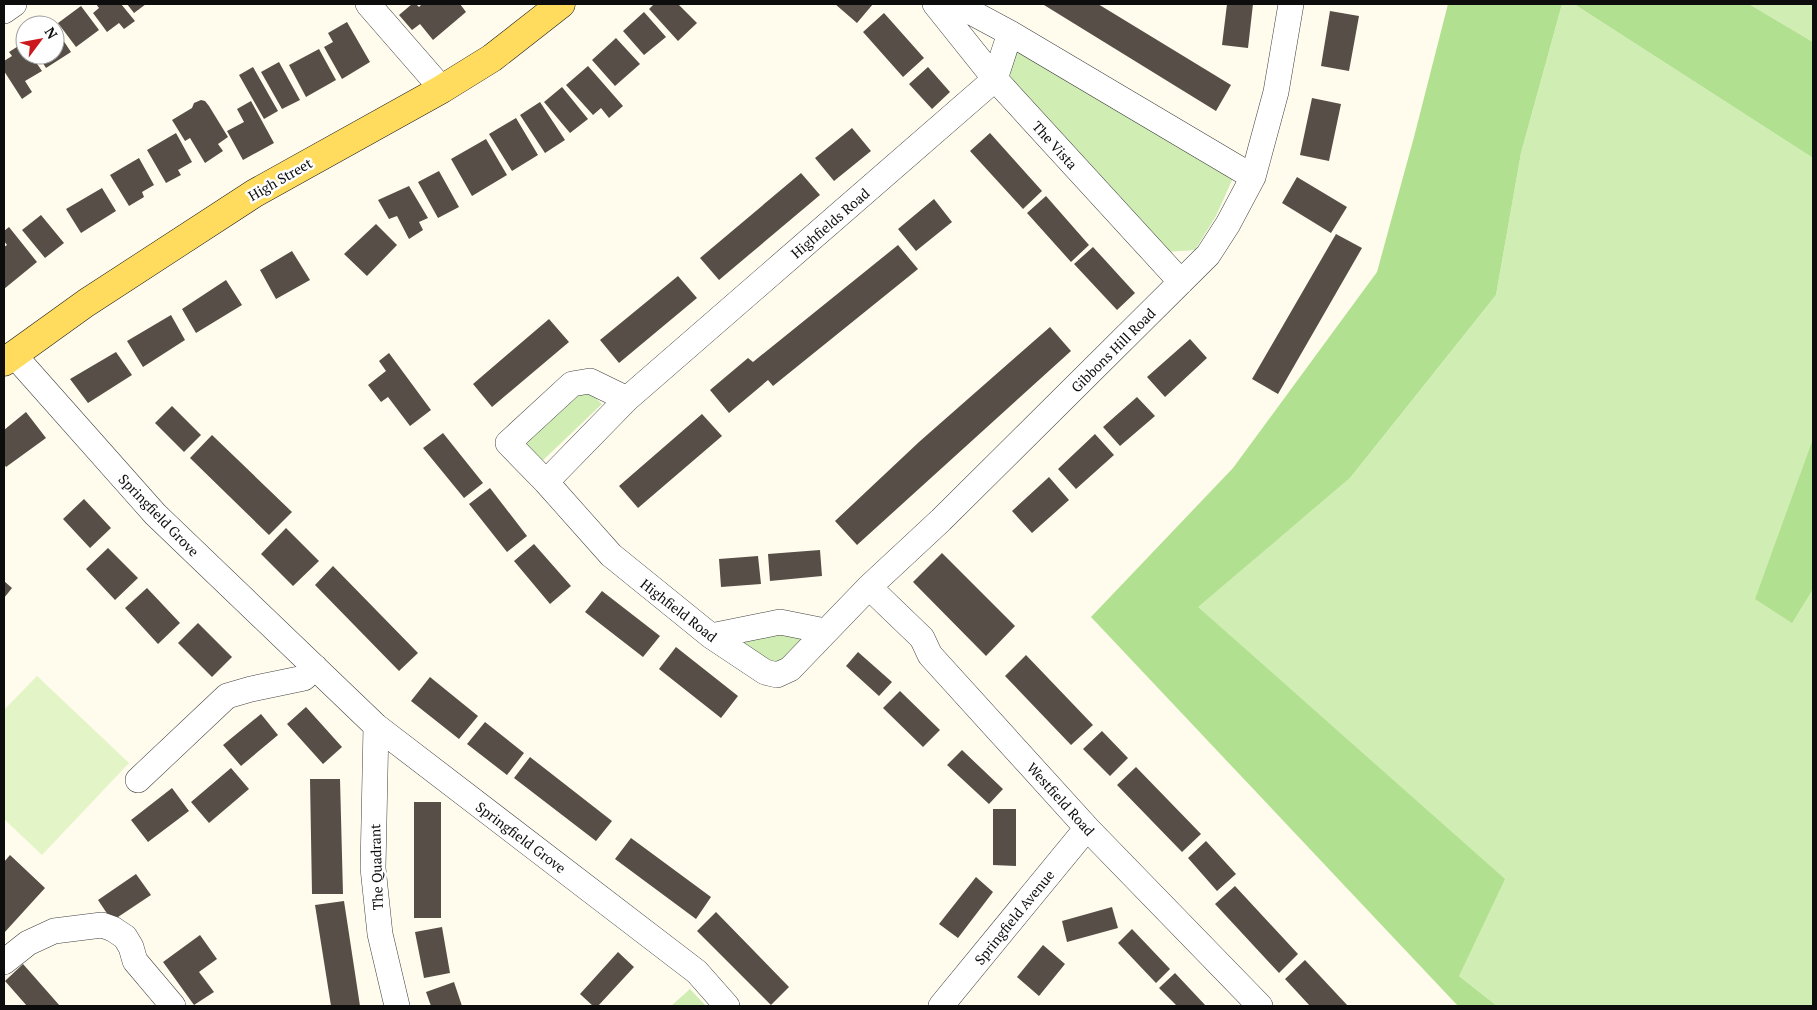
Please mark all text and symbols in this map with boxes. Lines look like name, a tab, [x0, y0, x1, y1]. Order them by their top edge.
north arrow	[15, 15, 65, 65]
text: N	[41, 23, 63, 43]
street label: The Vista	[1028, 117, 1082, 173]
street label: High Street	[245, 153, 316, 205]
street label: Highfields Road	[787, 184, 873, 262]
street label: Gibbons Hill Road	[1067, 303, 1160, 396]
street label: Springfield Grove	[115, 470, 203, 560]
street label: Highfield Road	[637, 574, 721, 646]
street label: Westfield Road	[1023, 758, 1099, 840]
street label: Springfield Grove	[472, 797, 570, 877]
street label: The Quadrant	[365, 823, 387, 911]
street label: Springfield Avenue	[970, 866, 1058, 968]

